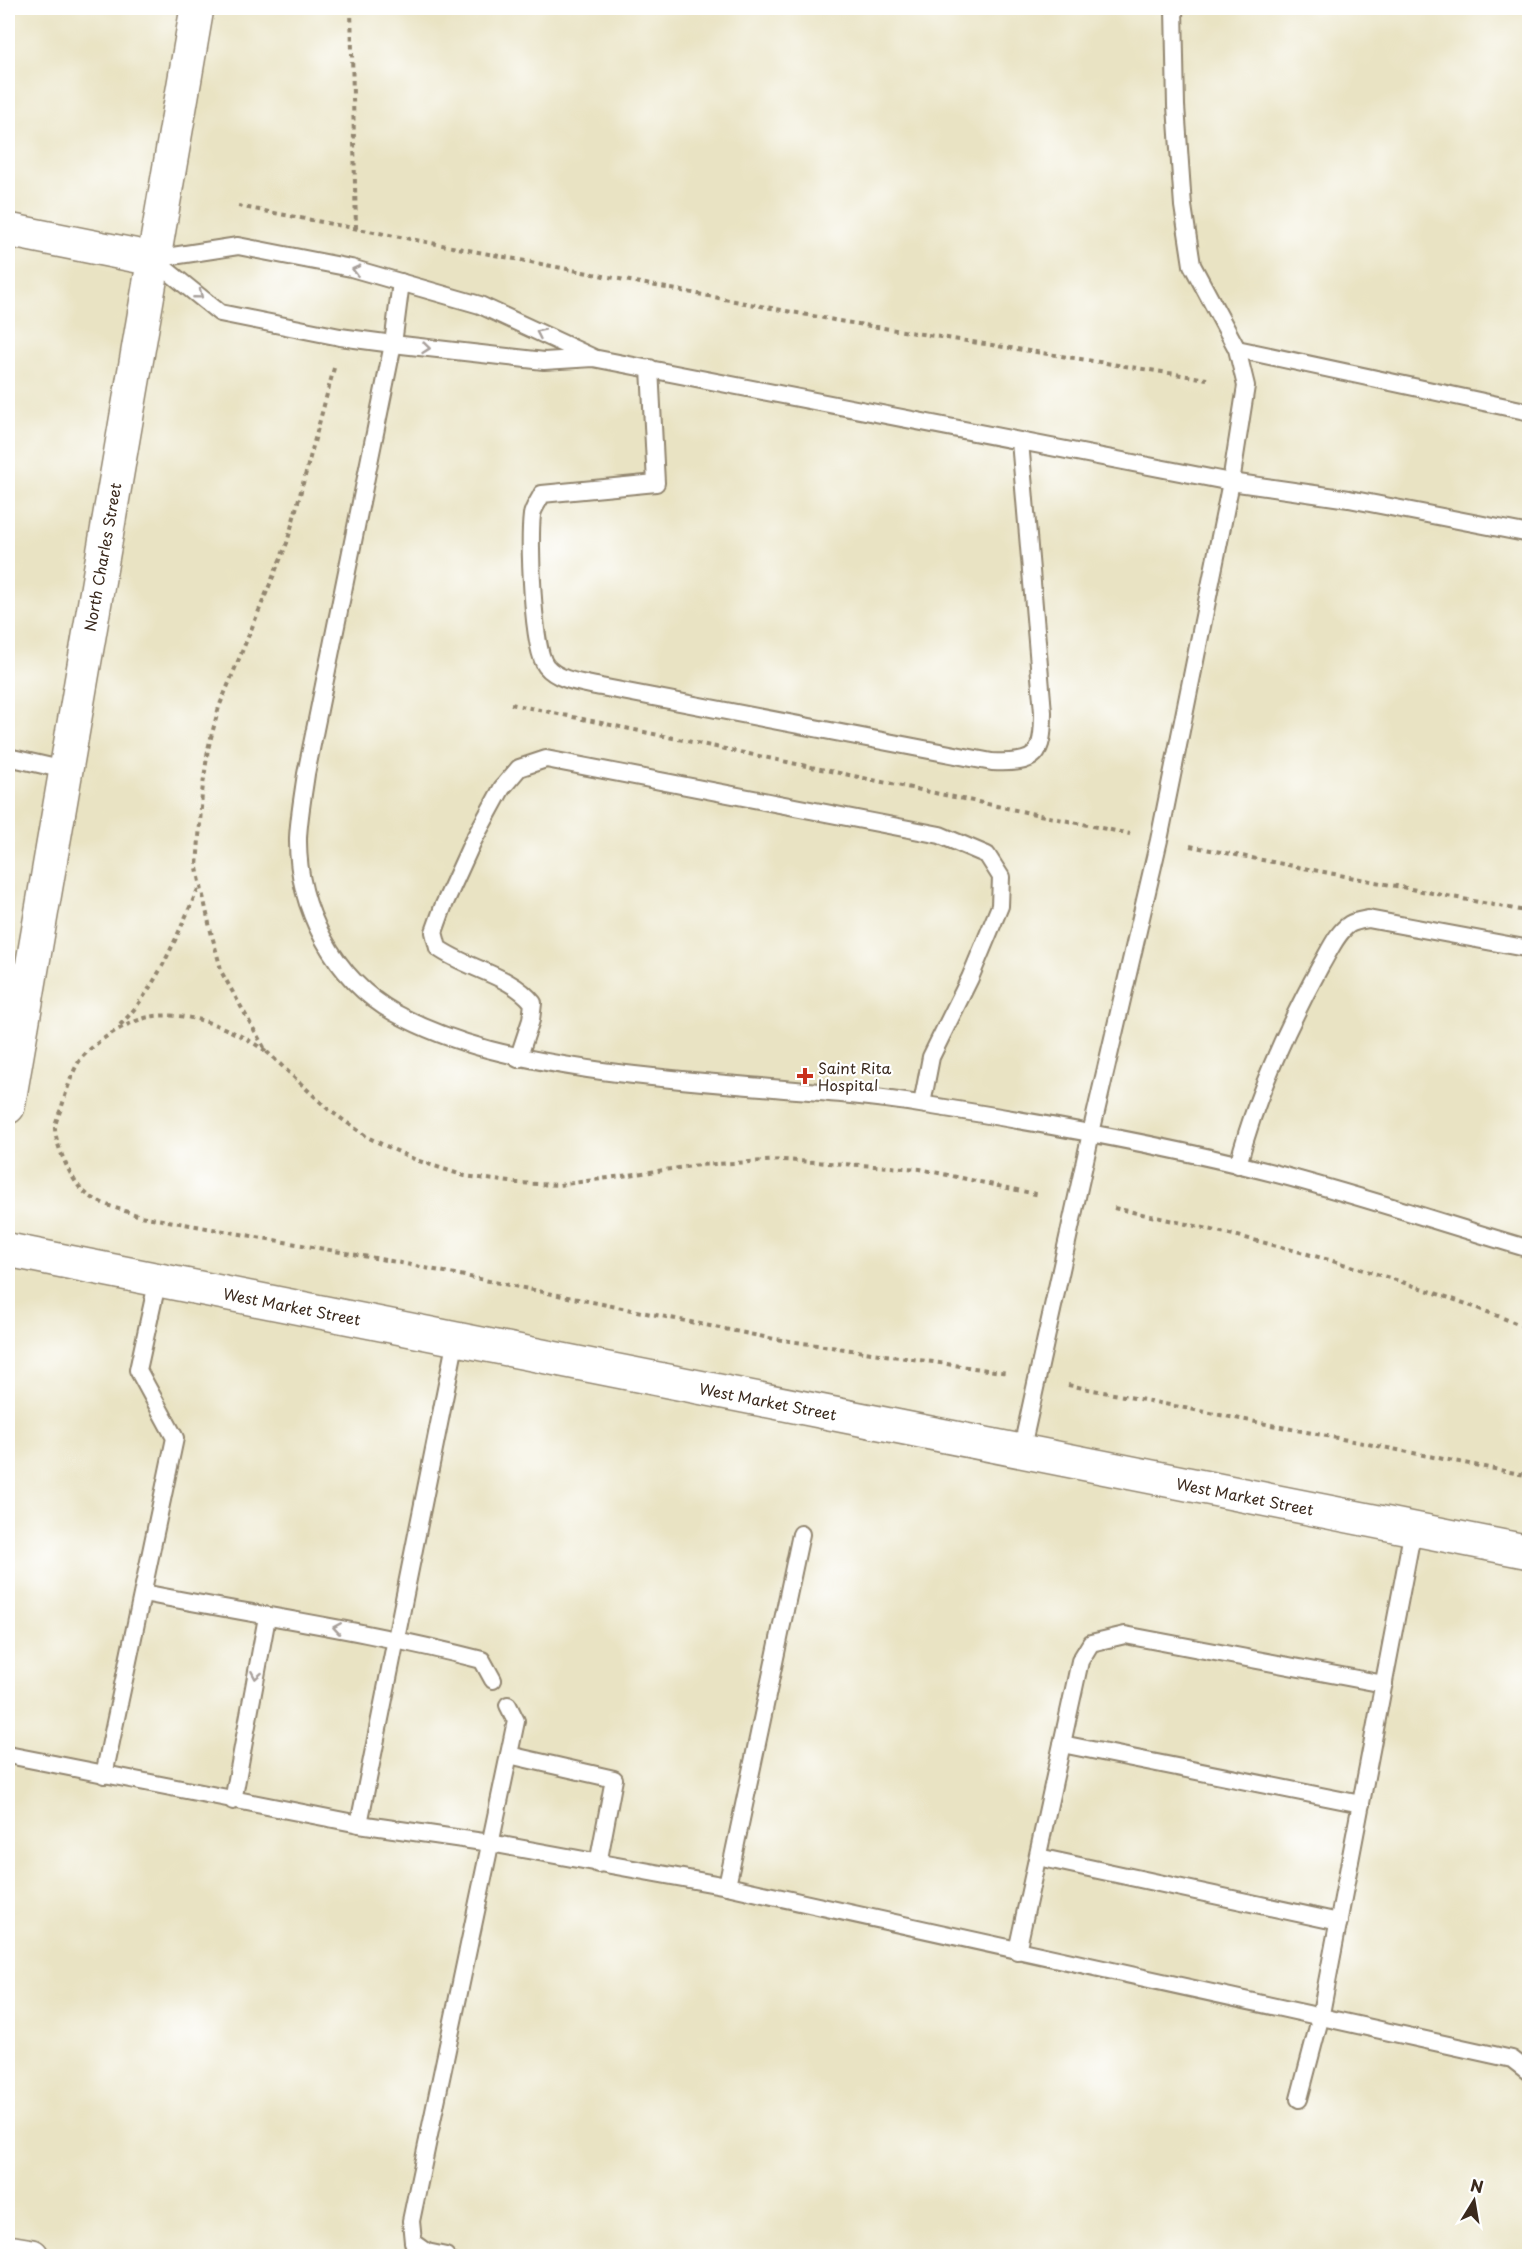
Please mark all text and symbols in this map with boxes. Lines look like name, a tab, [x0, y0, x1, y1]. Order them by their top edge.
one-way arrow	[351, 264, 361, 277]
one-way arrow	[192, 288, 203, 299]
one-way arrow	[535, 328, 546, 340]
one-way arrow	[422, 341, 431, 354]
street label: North Charles Street	[78, 481, 126, 633]
place label: Saint Rita Hospital	[818, 1056, 892, 1096]
marker: Saint Rita Hospital	[796, 1067, 814, 1085]
street label: West Market Street	[221, 1281, 363, 1331]
street label: West Market Street	[697, 1376, 839, 1426]
street label: West Market Street	[1174, 1471, 1316, 1521]
one-way arrow	[333, 1623, 342, 1635]
one-way arrow	[250, 1669, 263, 1679]
north arrow	[1444, 2171, 1504, 2231]
text: N	[1469, 2172, 1486, 2198]

